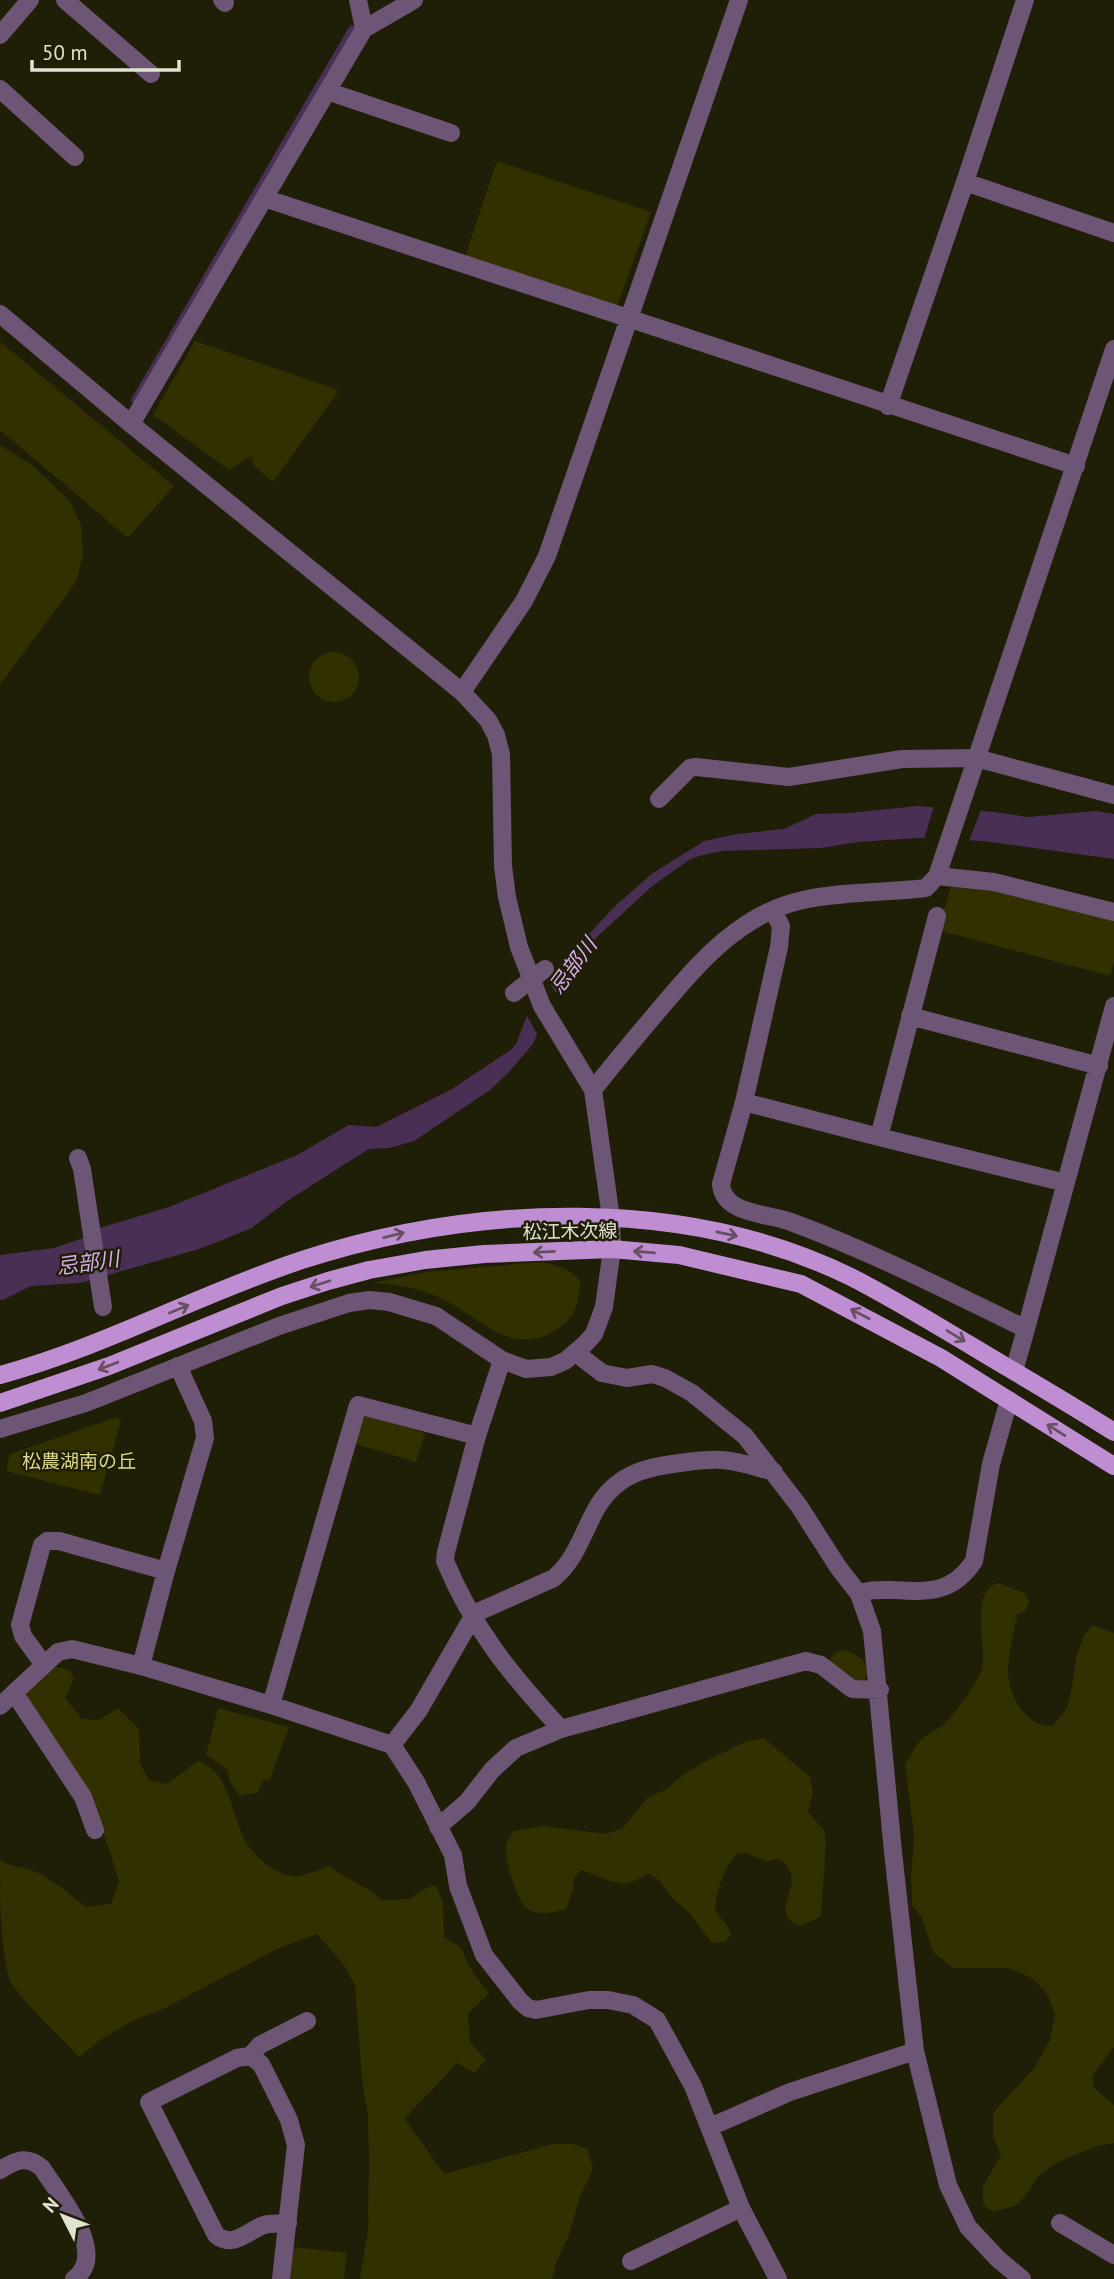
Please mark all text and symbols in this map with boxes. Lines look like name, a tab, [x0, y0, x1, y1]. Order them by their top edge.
scale bar	[32, 28, 178, 72]
text: 50 m	[42, 39, 88, 66]
water label: 忌部川	[543, 931, 604, 999]
street label: 松江木次線	[522, 1218, 618, 1244]
one-way arrow	[382, 1228, 404, 1241]
one-way arrow	[715, 1228, 738, 1241]
water label: 忌部川	[55, 1244, 123, 1280]
one-way arrow	[533, 1245, 556, 1258]
one-way arrow	[633, 1245, 655, 1258]
one-way arrow	[309, 1278, 331, 1291]
one-way arrow	[168, 1302, 189, 1315]
one-way arrow	[850, 1307, 871, 1320]
one-way arrow	[945, 1330, 965, 1344]
one-way arrow	[97, 1361, 119, 1374]
one-way arrow	[1047, 1422, 1066, 1437]
park label: 松農湖南の丘	[22, 1449, 136, 1473]
north arrow	[28, 2181, 98, 2251]
text: N	[37, 2192, 63, 2217]

